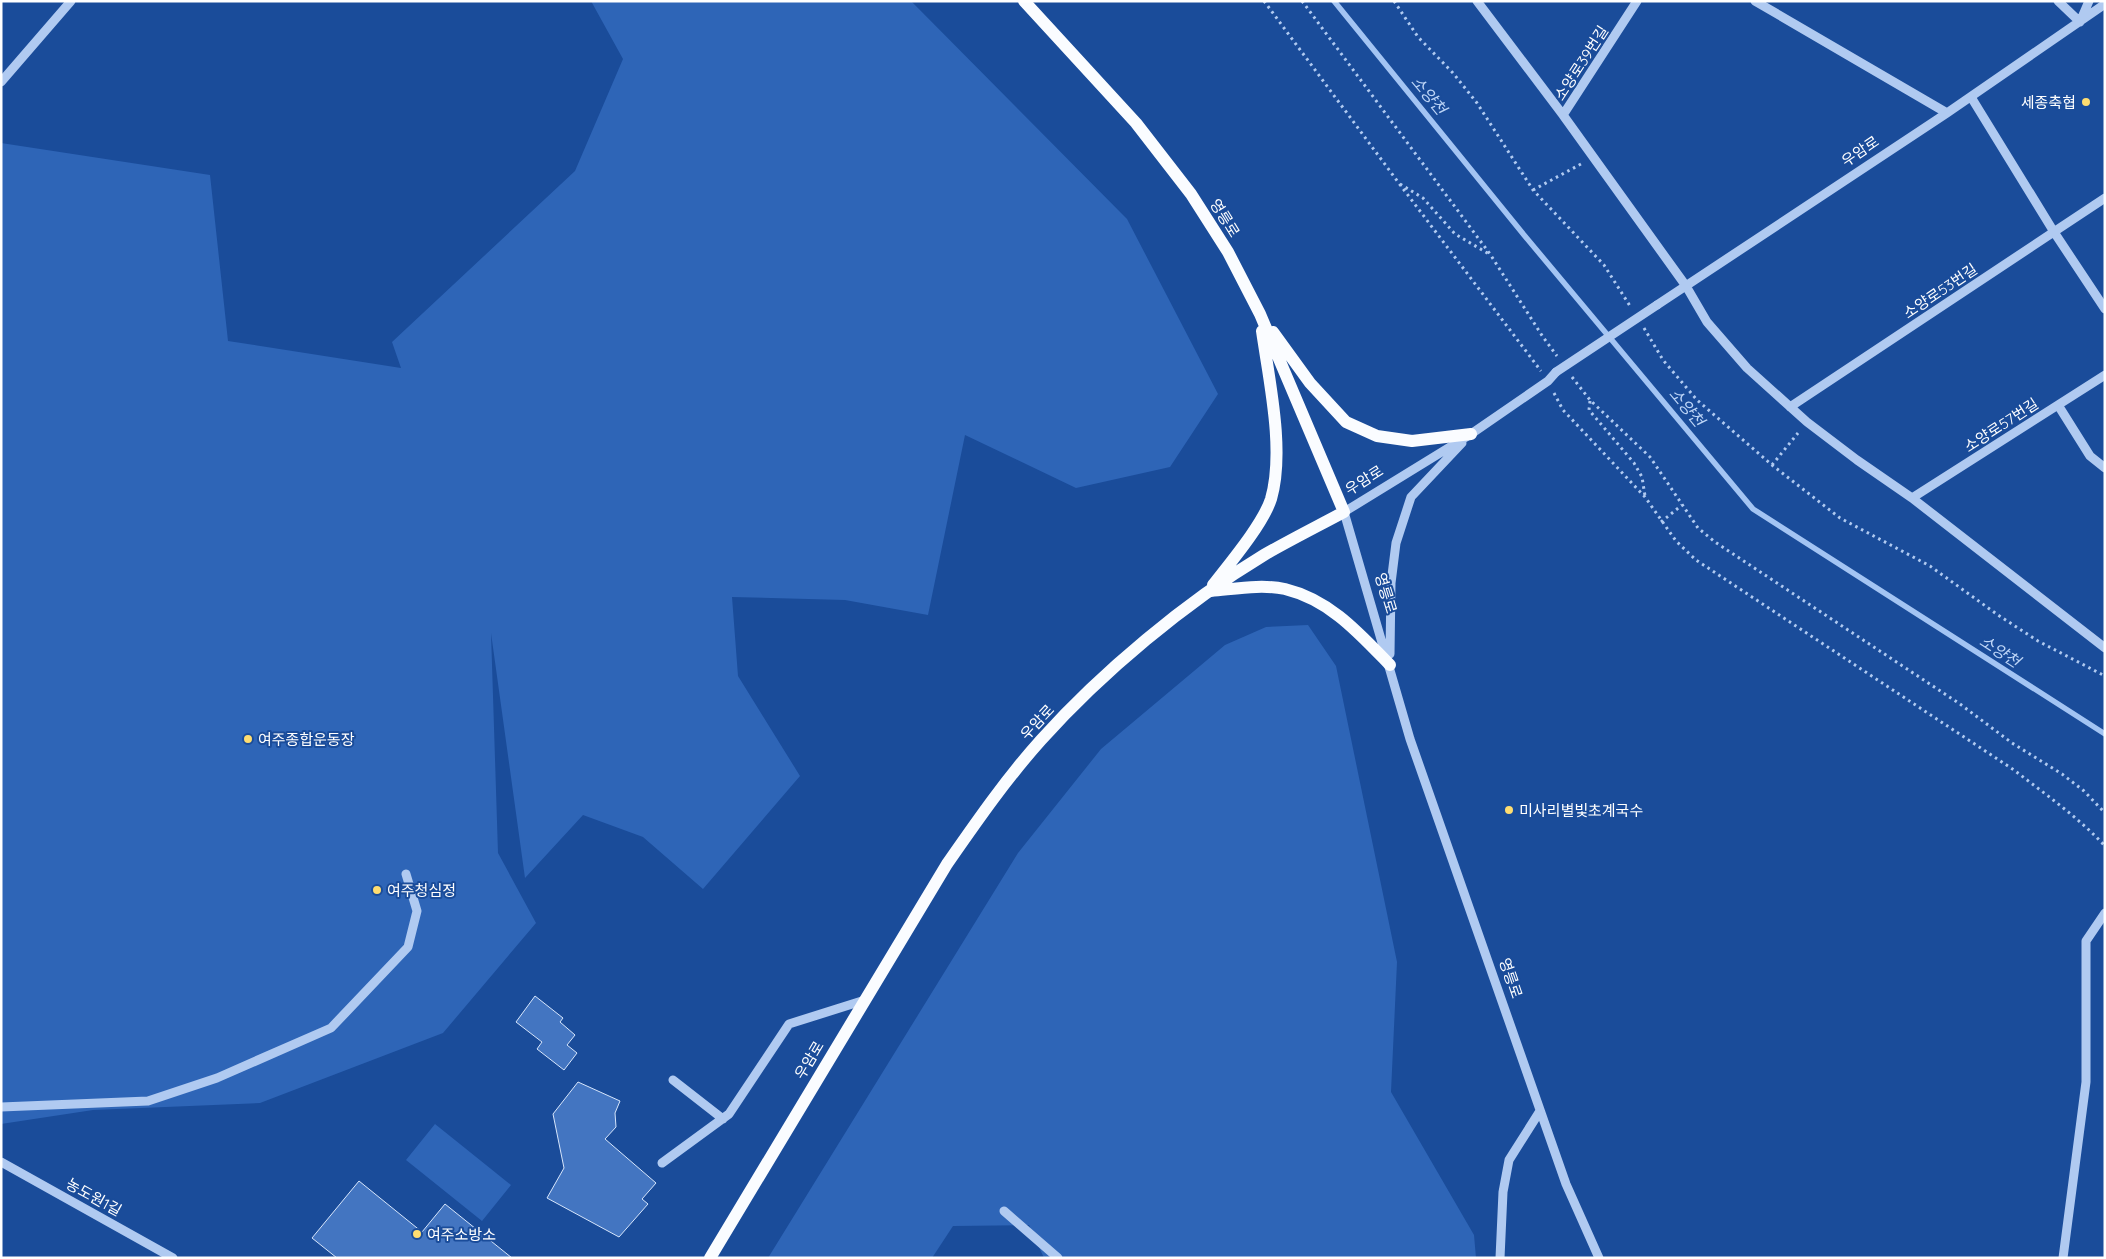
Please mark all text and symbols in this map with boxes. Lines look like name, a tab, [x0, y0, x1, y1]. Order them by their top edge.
street label: 소양로39번길	[1550, 22, 1612, 104]
water label: 소양천	[1407, 72, 1452, 120]
place label: 세종축협	[2021, 93, 2076, 112]
marker: 세종축협	[2080, 96, 2092, 108]
street label: 우암로	[1838, 132, 1882, 170]
street label: 영릉로	[1206, 195, 1244, 241]
street label: 소양로53번길	[1899, 259, 1981, 323]
water label: 소양천	[1665, 384, 1710, 432]
street label: 소양로57번길	[1960, 394, 2042, 456]
street label: 우암로	[1341, 461, 1387, 499]
street label: 영릉로	[1371, 570, 1401, 616]
water label: 소양천	[1976, 631, 2026, 673]
street label: 우암로	[1016, 700, 1058, 744]
place label: 여주종합운동장	[258, 730, 355, 749]
marker: 여주종합운동장	[242, 733, 254, 745]
place label: 미사리별빛초계국수	[1519, 801, 1643, 820]
marker: 미사리별빛초계국수	[1503, 804, 1515, 816]
place label: 여주청심정	[387, 881, 456, 900]
marker: 여주청심정	[371, 884, 383, 896]
street label: 영릉로	[1495, 955, 1527, 1001]
street label: 우암로	[790, 1037, 828, 1083]
street label: 농도원1길	[63, 1174, 125, 1220]
place label: 여주소방소	[427, 1225, 496, 1244]
marker: 여주소방소	[411, 1228, 423, 1240]

